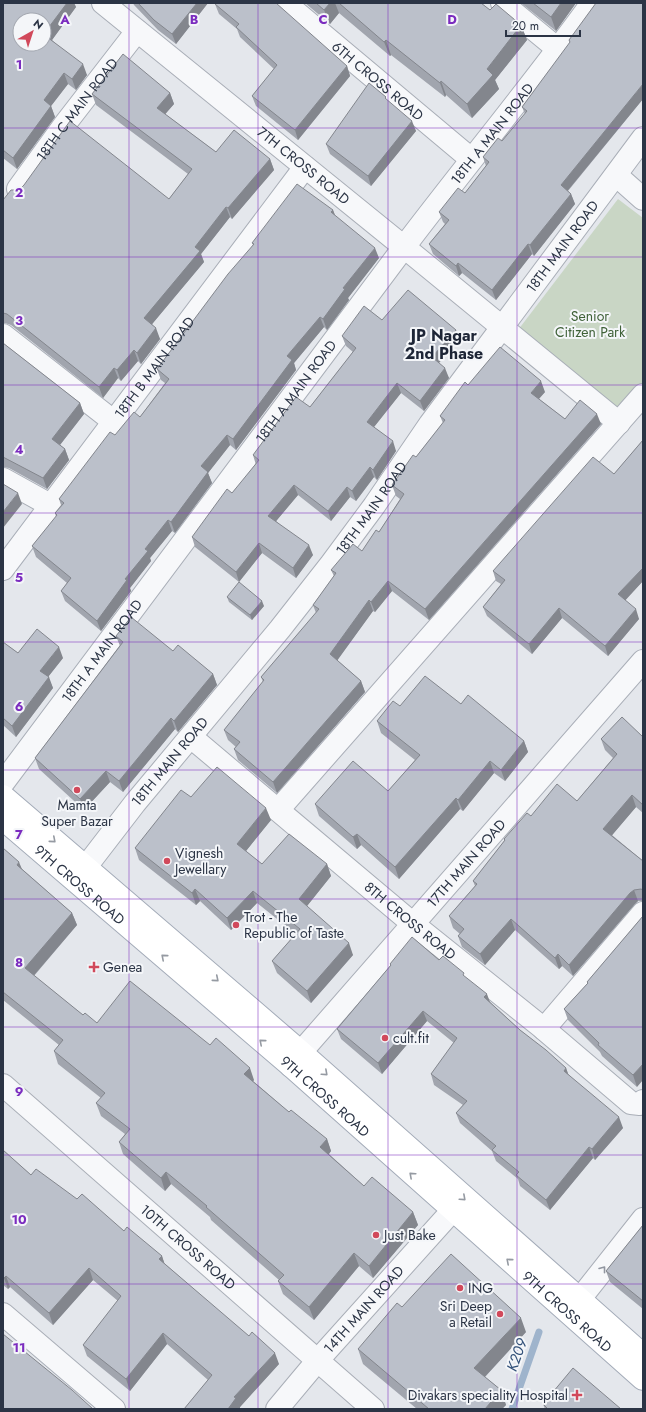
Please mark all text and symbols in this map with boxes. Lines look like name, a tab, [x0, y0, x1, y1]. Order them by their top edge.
text: A	[59, 10, 70, 29]
text: B	[190, 10, 199, 29]
text: C	[318, 10, 328, 29]
text: D	[447, 10, 457, 29]
north arrow	[12, 12, 52, 52]
scale bar	[506, 12, 580, 38]
text: N	[30, 15, 47, 33]
text: 20 m	[512, 17, 539, 35]
street label: 6TH CROSS ROAD	[328, 36, 428, 125]
street label: 18TH C MAIN ROAD	[31, 54, 122, 165]
text: 1	[16, 55, 22, 74]
street label: 18TH A MAIN ROAD	[446, 79, 538, 189]
street label: 7TH CROSS ROAD	[253, 122, 354, 209]
text: 2	[15, 183, 23, 202]
street label: 18TH MAIN ROAD	[521, 196, 603, 297]
park label: Senior Citizen Park	[555, 306, 626, 342]
text: 3	[15, 311, 23, 330]
street label: 18TH B MAIN ROAD	[110, 312, 199, 423]
district label: JP Nagar 2nd Phase	[405, 324, 483, 365]
street label: 18TH A MAIN ROAD	[251, 336, 341, 447]
text: 4	[14, 440, 24, 459]
street label: 18TH MAIN ROAD	[331, 457, 412, 559]
text: 5	[15, 568, 23, 587]
street label: 18TH A MAIN ROAD	[57, 595, 147, 707]
text: 6	[15, 697, 24, 716]
street label: 18TH MAIN ROAD	[126, 713, 213, 810]
marker: Mamta Super Bazar	[72, 785, 82, 795]
place label: Mamta Super Bazar	[41, 795, 113, 831]
street label: 17TH MAIN ROAD	[422, 815, 510, 912]
text: 7	[15, 825, 23, 844]
one-way arrow	[48, 835, 56, 843]
street label: 9TH CROSS ROAD	[30, 840, 129, 929]
place label: Vignesh Jewellary	[173, 843, 227, 879]
marker: Vignesh Jewellary	[162, 856, 172, 866]
street label: 8TH CROSS ROAD	[360, 877, 460, 964]
place label: Trot - The Republic of Taste	[244, 907, 344, 943]
marker: Trot - The Republic of Taste	[231, 920, 241, 930]
text: 8	[15, 953, 23, 972]
one-way arrow	[161, 955, 168, 962]
place label: Genea	[103, 957, 142, 977]
marker: Genea	[88, 961, 100, 973]
one-way arrow	[211, 975, 218, 982]
place label: cult.fit	[393, 1028, 429, 1048]
marker: cult.fit	[380, 1033, 390, 1043]
one-way arrow	[259, 1039, 267, 1046]
street label: 9TH CROSS ROAD	[276, 1051, 374, 1142]
one-way arrow	[320, 1069, 328, 1076]
text: 9	[15, 1082, 24, 1101]
one-way arrow	[409, 1172, 416, 1179]
one-way arrow	[458, 1193, 466, 1200]
street label: 10TH CROSS ROAD	[136, 1200, 240, 1294]
text: 10	[11, 1210, 27, 1229]
place label: Just Bake	[382, 1225, 436, 1245]
marker: Just Bake	[371, 1230, 381, 1240]
one-way arrow	[506, 1258, 514, 1266]
street label: 14TH MAIN ROAD	[319, 1261, 408, 1358]
street label: 9TH CROSS ROAD	[518, 1266, 616, 1357]
one-way arrow	[599, 1267, 606, 1274]
place label: ING	[468, 1278, 493, 1298]
marker: ING	[455, 1283, 465, 1293]
place label: Sri Deep a Retail	[440, 1296, 492, 1332]
marker: Sri Deep a Retail	[495, 1309, 505, 1319]
water label: K209	[501, 1335, 533, 1375]
text: 11	[12, 1338, 26, 1357]
place label: Divakars speciality Hospital	[408, 1385, 568, 1405]
marker: Divakars speciality Hospital	[571, 1389, 583, 1401]

